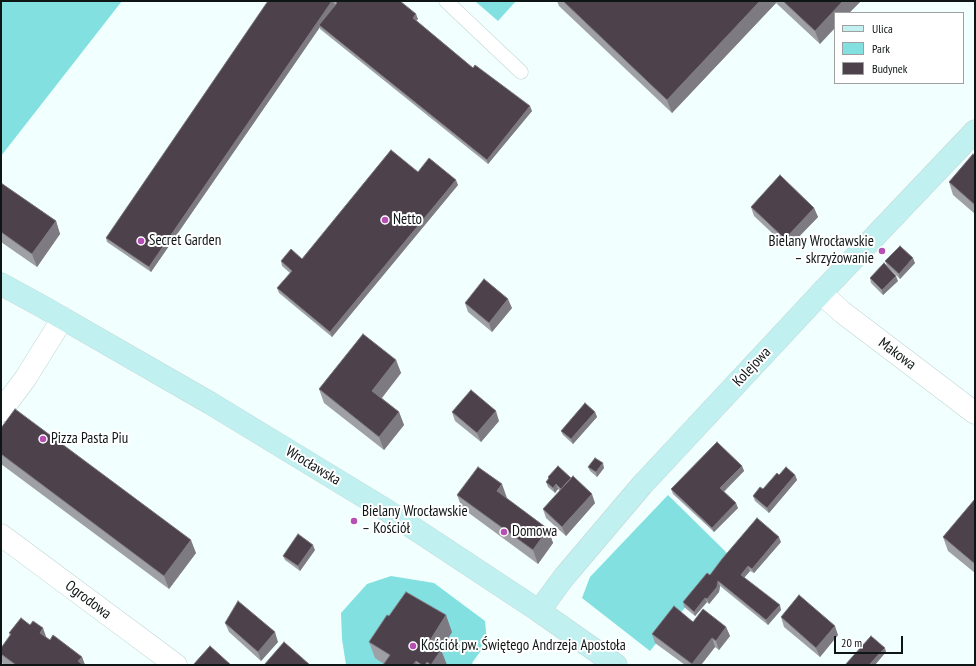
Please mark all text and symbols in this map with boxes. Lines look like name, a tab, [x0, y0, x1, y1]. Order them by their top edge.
legend	[834, 12, 964, 84]
text: Ulica	[872, 21, 893, 36]
text: Park	[872, 41, 890, 56]
text: Budynek	[872, 61, 907, 76]
place label: Netto	[393, 211, 422, 229]
marker: Netto	[380, 215, 390, 225]
place label: Secret Garden	[149, 232, 221, 250]
place label: Bielany Wrocławskie – skrzyżowanie	[768, 233, 874, 268]
marker: Secret Garden	[136, 236, 146, 246]
marker: Bielany Wrocławskie – skrzyżowanie	[877, 246, 887, 256]
street label: Makowa	[875, 334, 919, 374]
street label: Kolejowa	[729, 344, 775, 390]
place label: Pizza Pasta Piu	[51, 430, 128, 448]
marker: Pizza Pasta Piu	[38, 434, 48, 444]
street label: Wrocławska	[282, 443, 344, 489]
place label: Bielany Wrocławskie – Kościół	[362, 503, 468, 538]
marker: Bielany Wrocławskie – Kościół	[349, 516, 359, 526]
place label: Domowa	[512, 523, 557, 541]
marker: Domowa	[499, 527, 509, 537]
street label: Ogrodowa	[61, 577, 115, 623]
scale bar	[836, 628, 905, 654]
text: 20 m	[841, 635, 862, 650]
place label: Kościół pw. Świętego Andrzeja Apostoła	[421, 637, 626, 655]
marker: Kościół pw. Świętego Andrzeja Apostoła	[408, 641, 418, 651]

